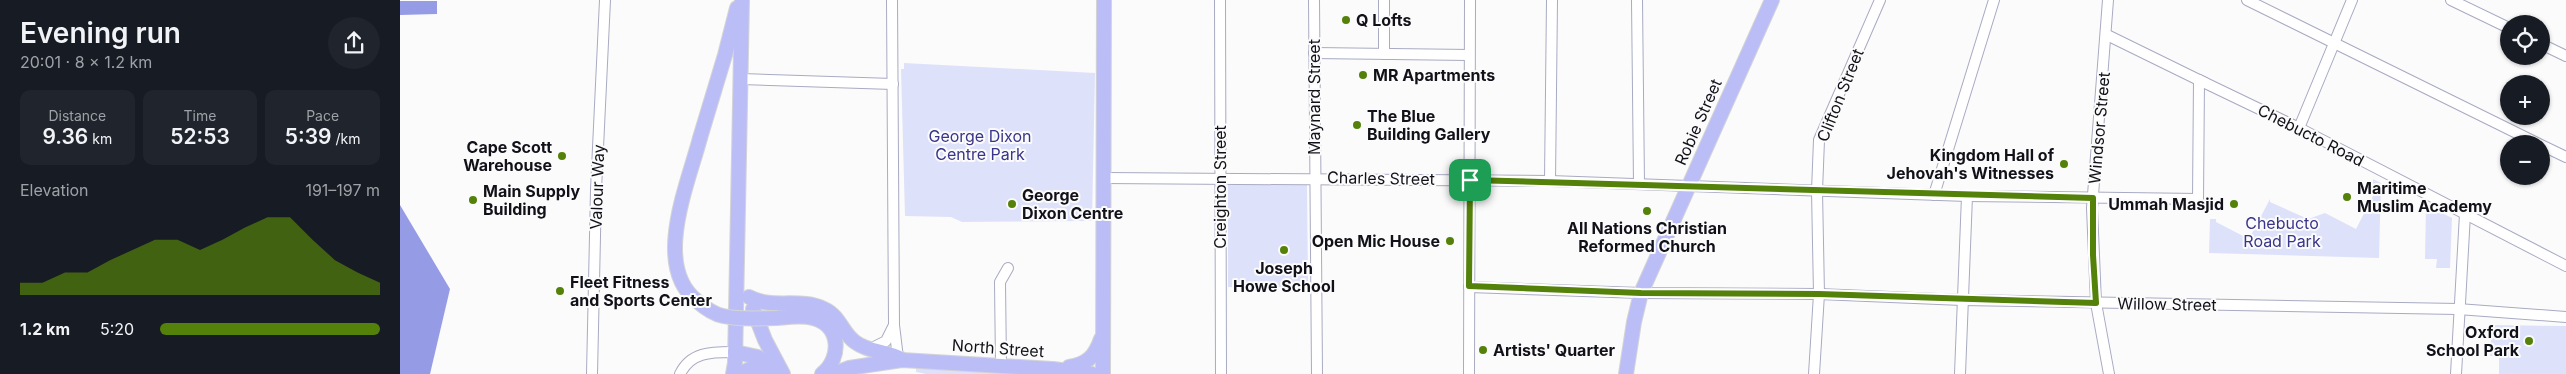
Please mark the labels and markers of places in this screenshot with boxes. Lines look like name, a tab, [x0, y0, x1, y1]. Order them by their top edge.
place label: Q Lofts	[1356, 10, 1412, 30]
marker: Q Lofts	[1340, 14, 1352, 26]
place label: MR Apartments	[1373, 65, 1495, 85]
marker: MR Apartments	[1357, 69, 1369, 81]
place label: The Blue Building Gallery	[1367, 106, 1491, 144]
marker: The Blue Building Gallery	[1351, 119, 1363, 131]
place label: Cape Scott Warehouse	[463, 137, 552, 175]
place label: Kingdom Hall of Jehovah's Witnesses	[1887, 145, 2055, 183]
marker: Cape Scott Warehouse	[556, 150, 568, 162]
marker: Kingdom Hall of Jehovah's Witnesses	[2058, 158, 2070, 170]
pin	[1449, 159, 1491, 201]
place label: Maritime Muslim Academy	[2357, 178, 2492, 216]
place label: Main Supply Building	[483, 181, 580, 219]
place label: George Dixon Centre	[1022, 185, 1123, 223]
marker: Maritime Muslim Academy	[2341, 191, 2353, 203]
marker: Main Supply Building	[467, 194, 479, 206]
place label: Ummah Masjid	[2108, 194, 2224, 214]
marker: George Dixon Centre	[1006, 198, 1018, 210]
marker: Ummah Masjid	[2228, 198, 2240, 210]
marker: All Nations Christian Reformed Church	[1641, 205, 1653, 217]
place label: All Nations Christian Reformed Church	[1567, 218, 1727, 256]
place label: Open Mic House	[1312, 231, 1440, 251]
marker: Open Mic House	[1444, 235, 1456, 247]
marker: Joseph Howe School	[1278, 244, 1290, 256]
place label: Joseph Howe School	[1233, 258, 1335, 296]
place label: Fleet Fitness and Sports Center	[570, 272, 712, 310]
marker: Fleet Fitness and Sports Center	[554, 285, 566, 297]
place label: Oxford School Park	[2426, 322, 2520, 360]
marker: Oxford School Park	[2523, 335, 2535, 347]
place label: Artists' Quarter	[1493, 340, 1615, 360]
marker: Artists' Quarter	[1477, 344, 1489, 356]

